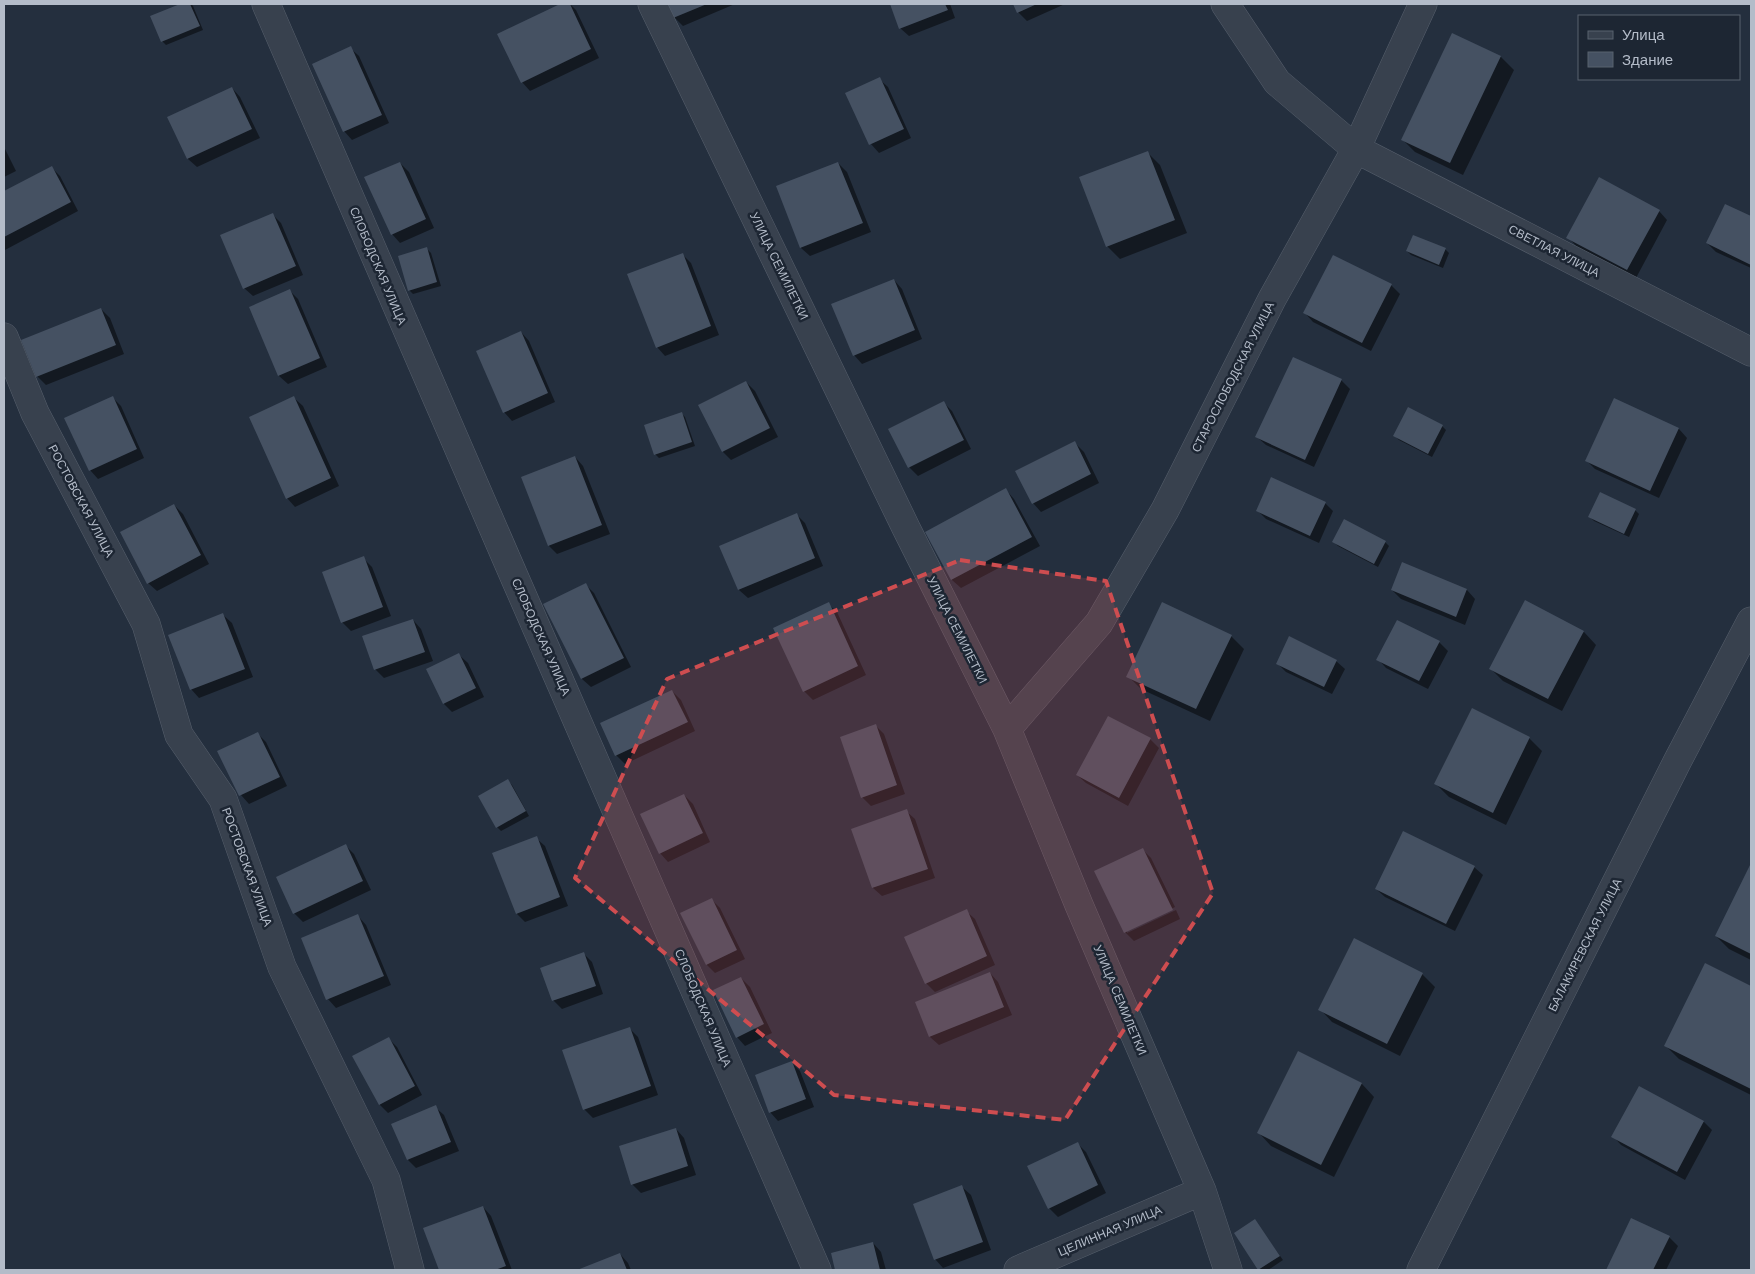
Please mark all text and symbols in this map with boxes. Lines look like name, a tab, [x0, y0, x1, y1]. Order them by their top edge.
legend	[1578, 15, 1740, 80]
text: Улица	[1622, 26, 1665, 43]
text: Здание	[1622, 51, 1673, 68]
street label: СЛОБОДСКАЯ УЛИЦА	[347, 205, 409, 327]
street label: УЛИЦА СЕМИЛЕТКИ	[747, 210, 811, 322]
street label: СВЕТЛАЯ УЛИЦА	[1506, 222, 1602, 280]
street label: СТАРОСЛОБОДСКАЯ УЛИЦА	[1189, 299, 1277, 455]
street label: РОСТОВСКАЯ УЛИЦА	[45, 442, 117, 560]
street label: УЛИЦА СЕМИЛЕТКИ	[924, 574, 990, 686]
street label: СЛОБОДСКАЯ УЛИЦА	[509, 576, 573, 698]
street label: РОСТОВСКАЯ УЛИЦА	[219, 806, 275, 928]
street label: БАЛАКИРЕВСКАЯ УЛИЦА	[1545, 876, 1625, 1014]
street label: УЛИЦА СЕМИЛЕТКИ	[1090, 943, 1150, 1057]
street label: СЛОБОДСКАЯ УЛИЦА	[672, 947, 734, 1069]
street label: ЦЕЛИННАЯ УЛИЦА	[1056, 1203, 1164, 1259]

